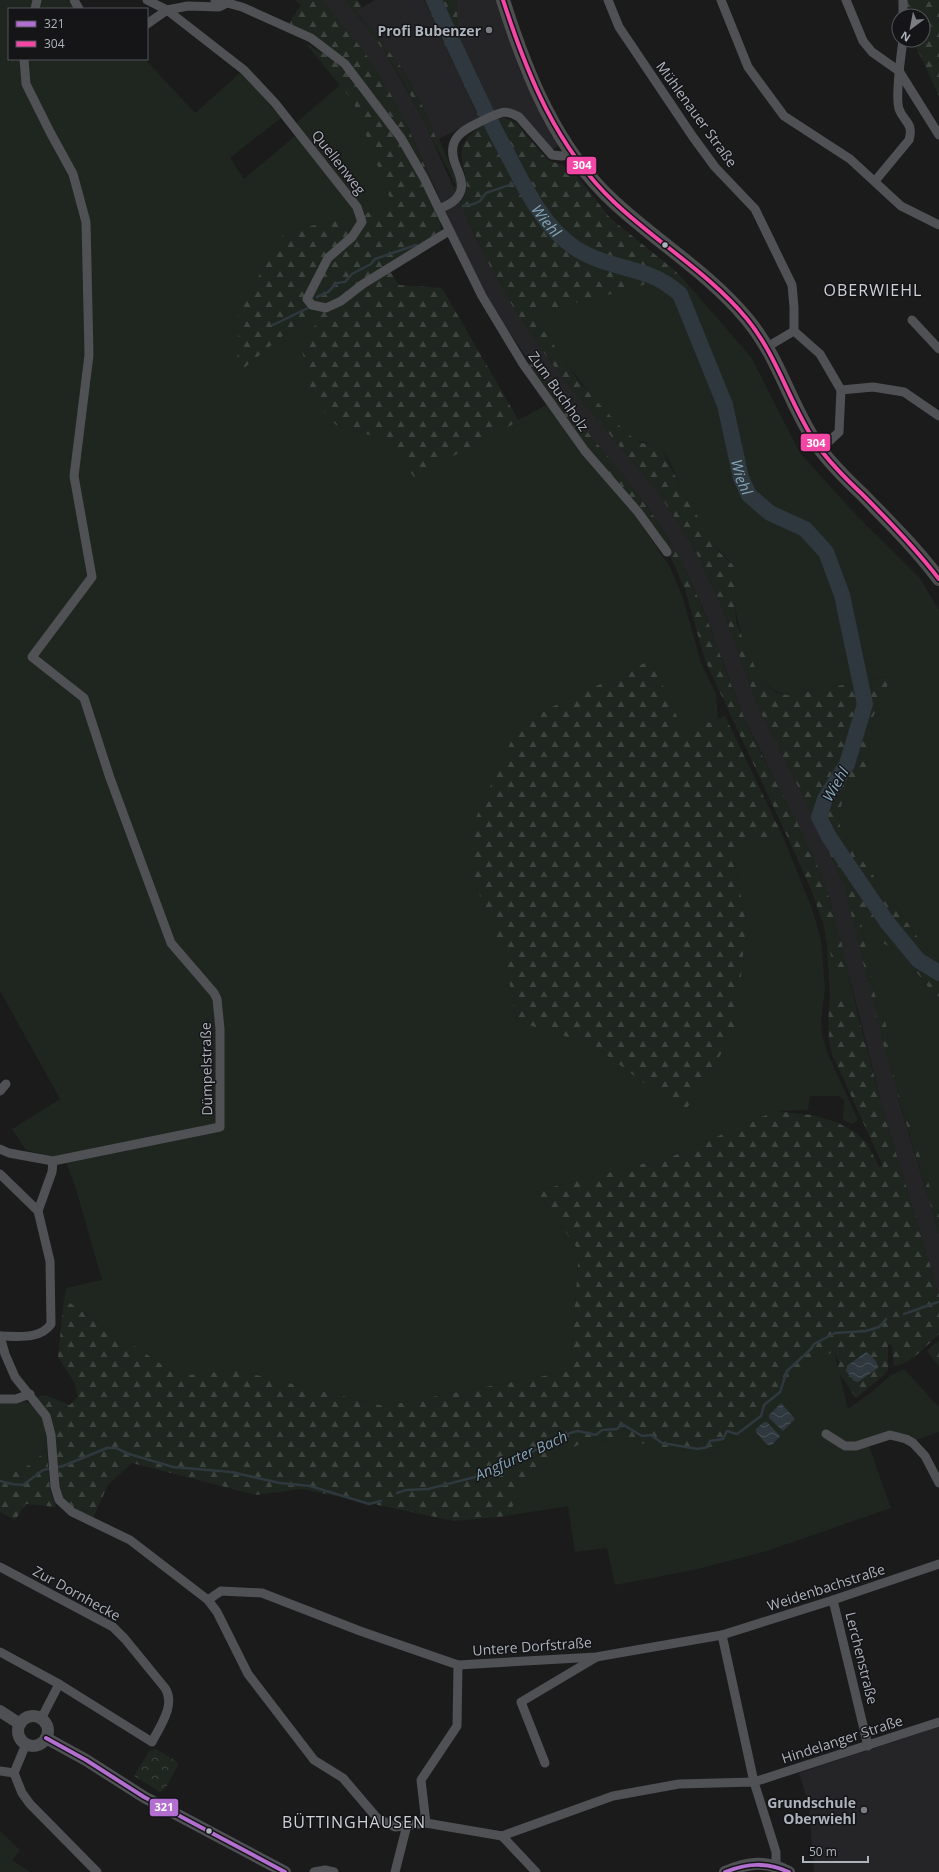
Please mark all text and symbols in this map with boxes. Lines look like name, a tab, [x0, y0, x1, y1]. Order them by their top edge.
legend	[8, 8, 148, 60]
north arrow	[891, 8, 931, 48]
text: 321	[44, 15, 65, 32]
place label: Profi Bubenzer	[377, 21, 482, 40]
marker: Profi Bubenzer	[484, 25, 494, 35]
text: N	[898, 28, 913, 46]
text: 304	[44, 35, 65, 52]
street label: Mühlenauer Straße	[652, 57, 742, 171]
street label: Quellenweg	[308, 126, 370, 199]
line badge: 304	[566, 156, 597, 175]
text: 304	[573, 157, 592, 172]
water label: Wiehl	[528, 200, 567, 242]
unlabelled marker	[660, 240, 670, 250]
district label: OBERWIEHL	[824, 279, 922, 301]
street label: Zum Buchholz	[524, 347, 594, 435]
line badge: 304	[800, 433, 831, 452]
text: 304	[807, 435, 826, 450]
water label: Wiehl	[727, 457, 758, 499]
water label: Wiehl	[817, 762, 853, 805]
street label: Dümpelstraße	[196, 1022, 216, 1116]
water label: Angfurter Bach	[471, 1426, 570, 1485]
street label: Weidenbachstraße	[765, 1559, 887, 1615]
street label: Zur Dornhecke	[30, 1561, 124, 1625]
street label: Lerchenstraße	[841, 1610, 883, 1706]
street label: Untere Dorfstraße	[472, 1632, 592, 1660]
street label: Hindelanger Straße	[779, 1710, 905, 1768]
place label: Grundschule Oberwiehl	[767, 1793, 856, 1828]
line badge: 321	[149, 1798, 179, 1817]
text: 321	[155, 1799, 173, 1814]
marker: Grundschule Oberwiehl	[859, 1805, 869, 1815]
district label: BÜTTINGHAUSEN	[282, 1811, 426, 1833]
unlabelled marker	[204, 1826, 214, 1836]
scale bar	[803, 1838, 868, 1864]
text: 50 m	[809, 1843, 837, 1860]

